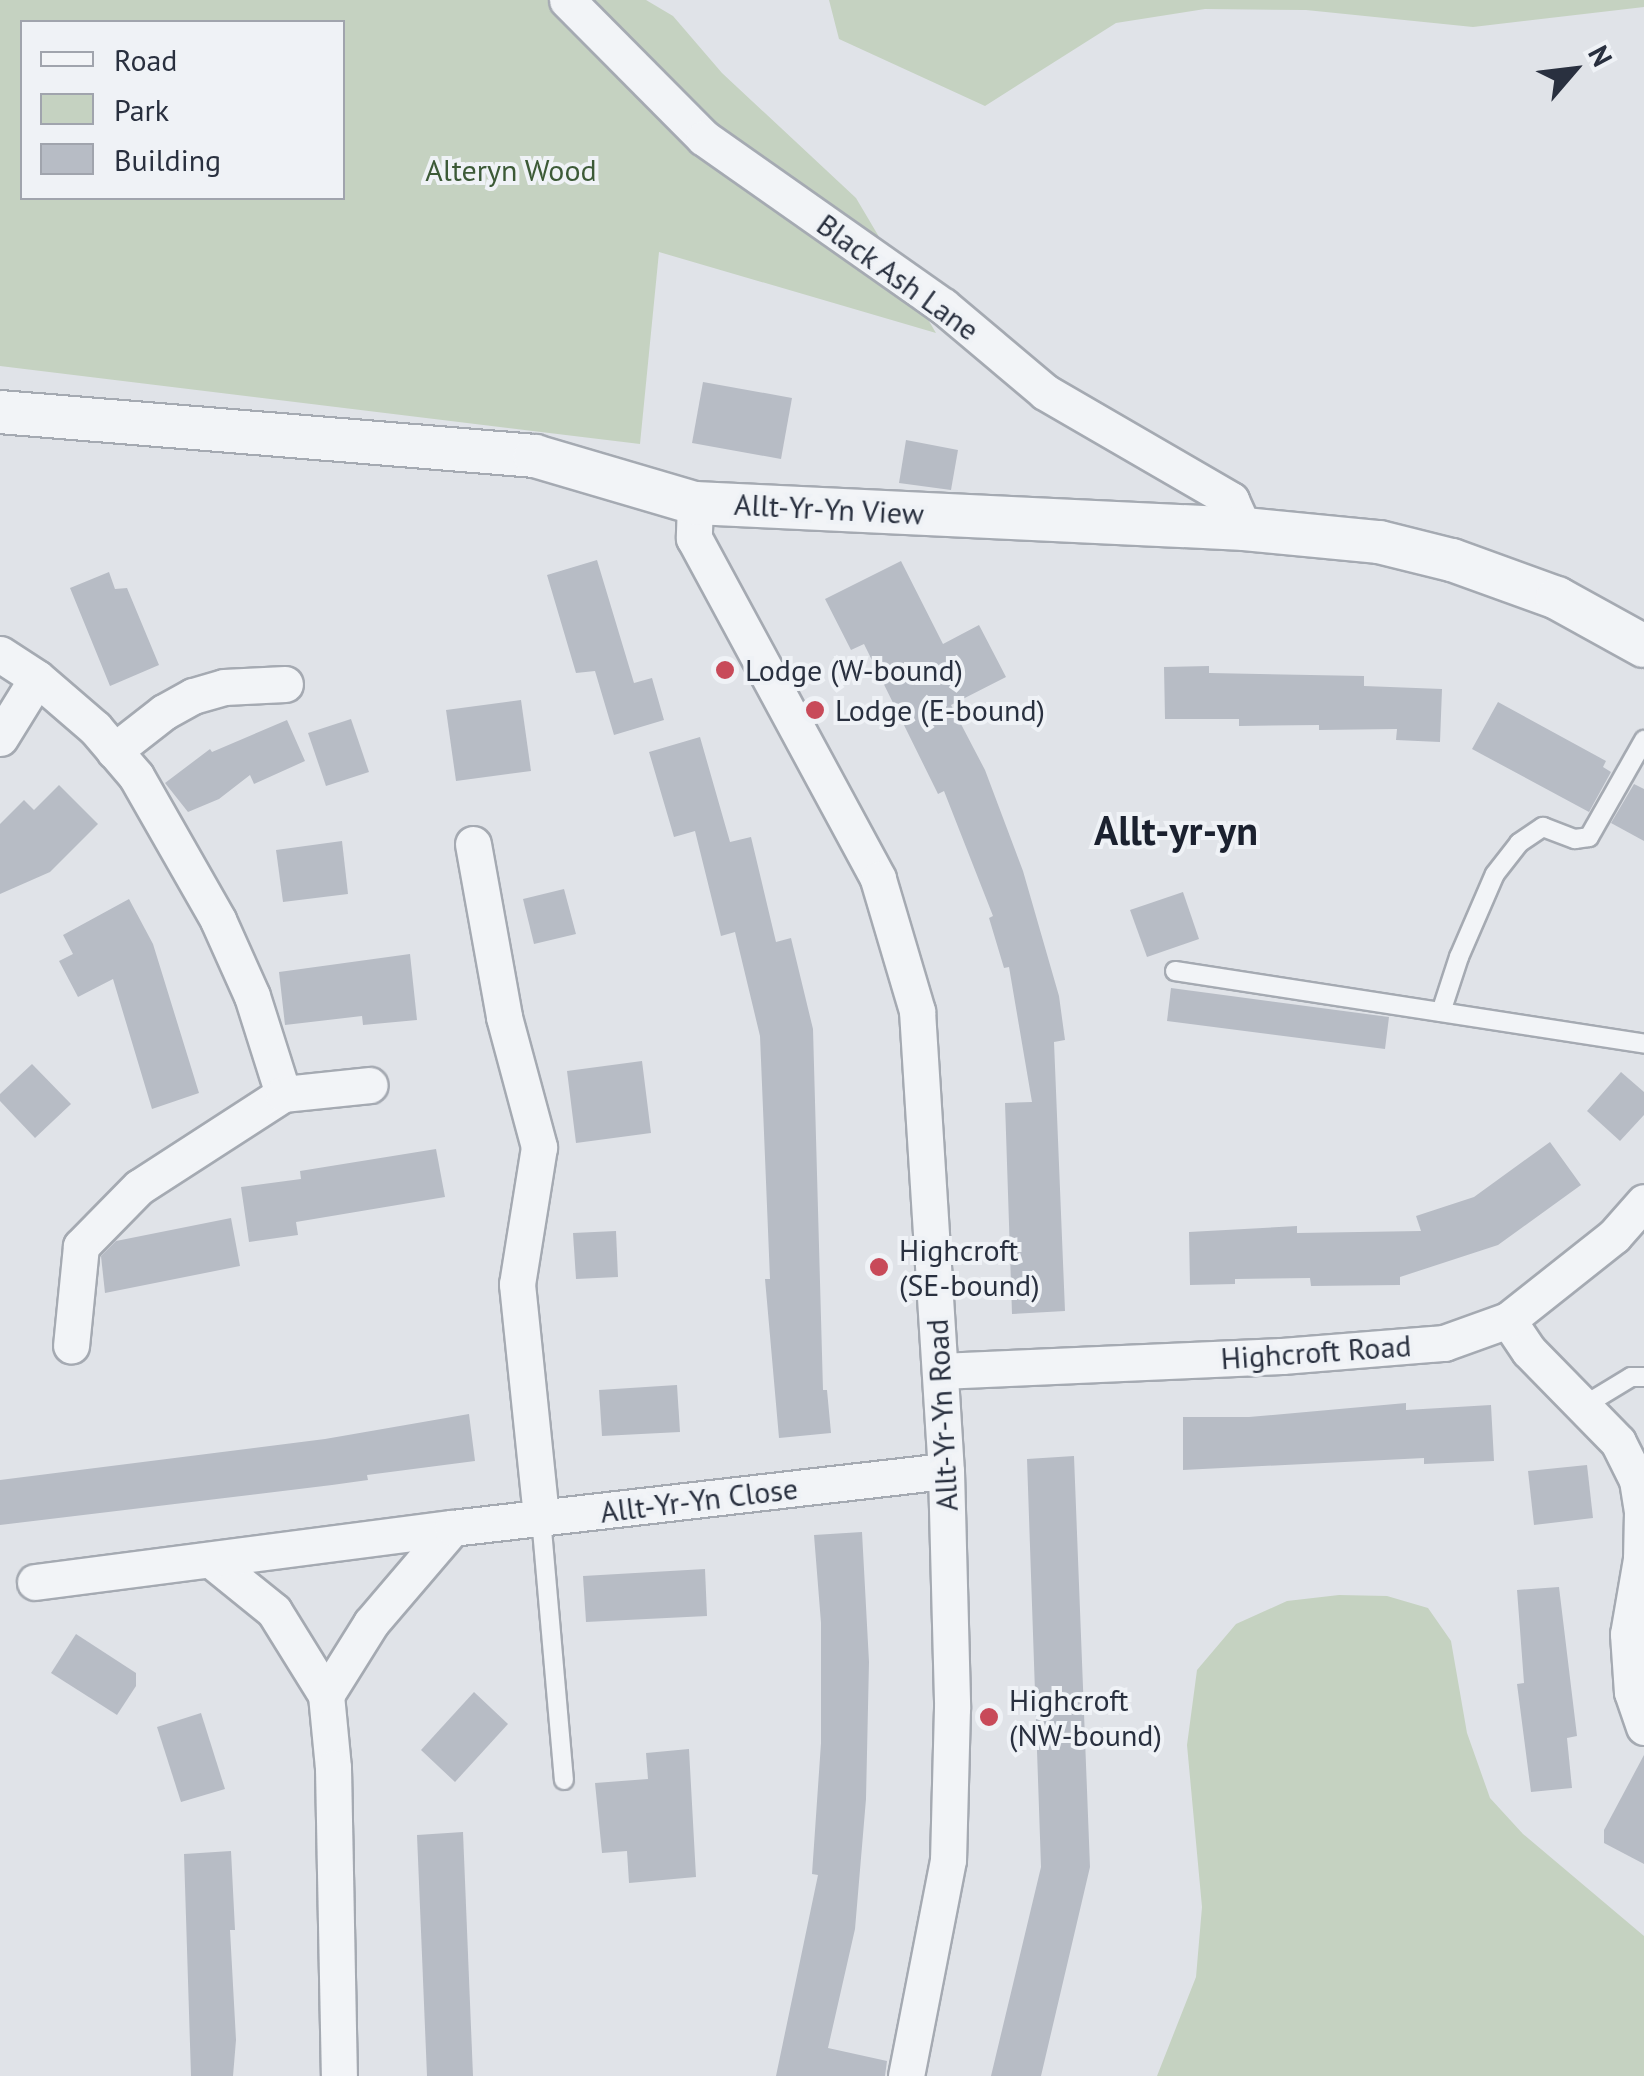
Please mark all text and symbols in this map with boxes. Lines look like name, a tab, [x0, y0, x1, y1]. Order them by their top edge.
legend	[20, 20, 345, 200]
north arrow	[1524, 20, 1624, 120]
text: N	[1580, 39, 1622, 72]
text: Road	[114, 40, 178, 79]
text: Park	[114, 90, 169, 129]
text: Building	[114, 140, 221, 179]
park label: Alteryn Wood	[425, 152, 597, 188]
street label: Black Ash Lane	[809, 206, 987, 348]
street label: Allt-Yr-Yn View	[733, 486, 925, 532]
place label: Lodge (W-bound)	[745, 652, 963, 688]
marker: Lodge (W-bound)	[714, 659, 736, 681]
place label: Lodge (E-bound)	[835, 692, 1045, 728]
marker: Lodge (E-bound)	[804, 699, 826, 721]
district label: Allt-yr-yn	[1094, 806, 1258, 854]
place label: Highcroft (SE-bound)	[899, 1232, 1040, 1302]
marker: Highcroft (SE-bound)	[868, 1256, 890, 1278]
street label: Allt-Yr-Yn Road	[919, 1318, 965, 1512]
street label: Highcroft Road	[1220, 1327, 1412, 1377]
street label: Allt-Yr-Yn Close	[598, 1470, 800, 1530]
place label: Highcroft (NW-bound)	[1009, 1682, 1162, 1752]
marker: Highcroft (NW-bound)	[978, 1706, 1000, 1728]

